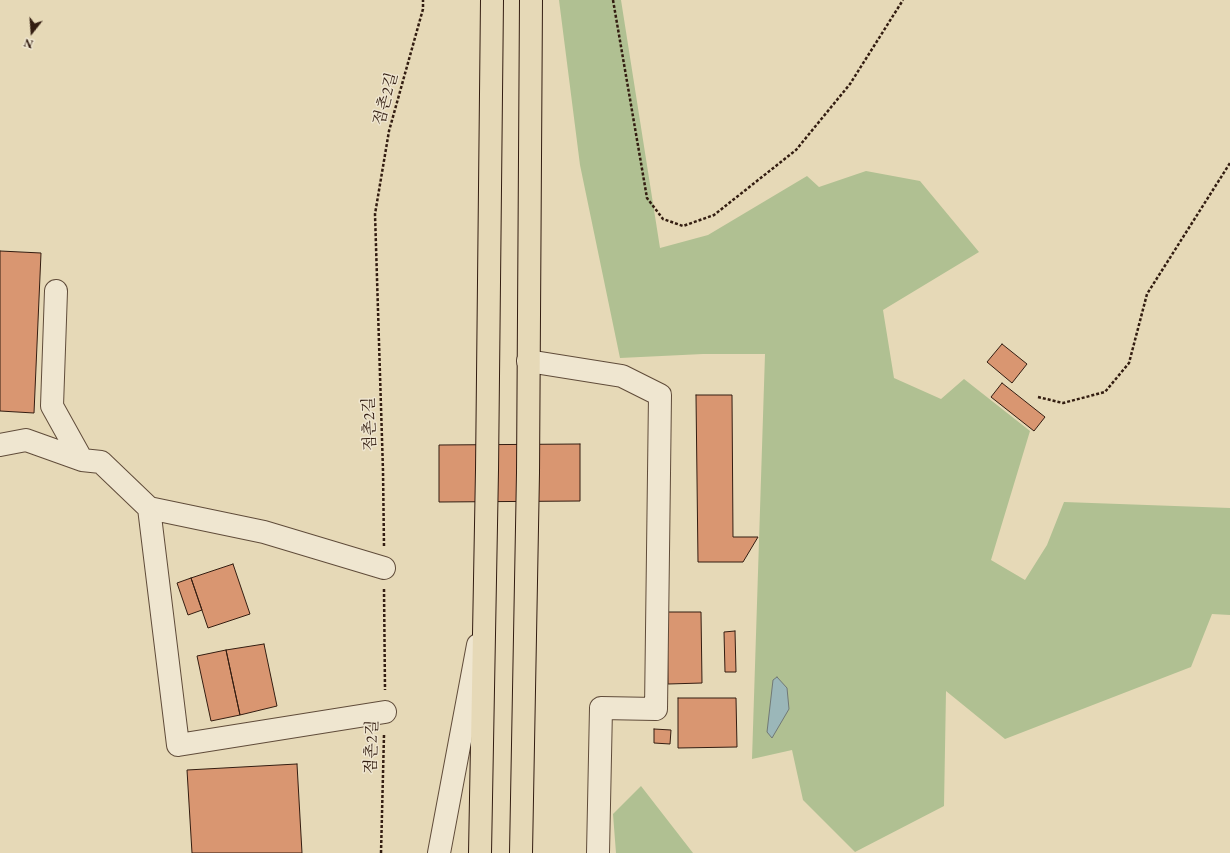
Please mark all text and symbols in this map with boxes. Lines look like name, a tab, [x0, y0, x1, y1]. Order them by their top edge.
north arrow	[12, 12, 52, 52]
text: N	[22, 35, 35, 51]
street label: 점촌2길	[370, 70, 402, 128]
street label: 점촌2길	[359, 397, 381, 451]
street label: 점촌2길	[361, 720, 383, 774]

